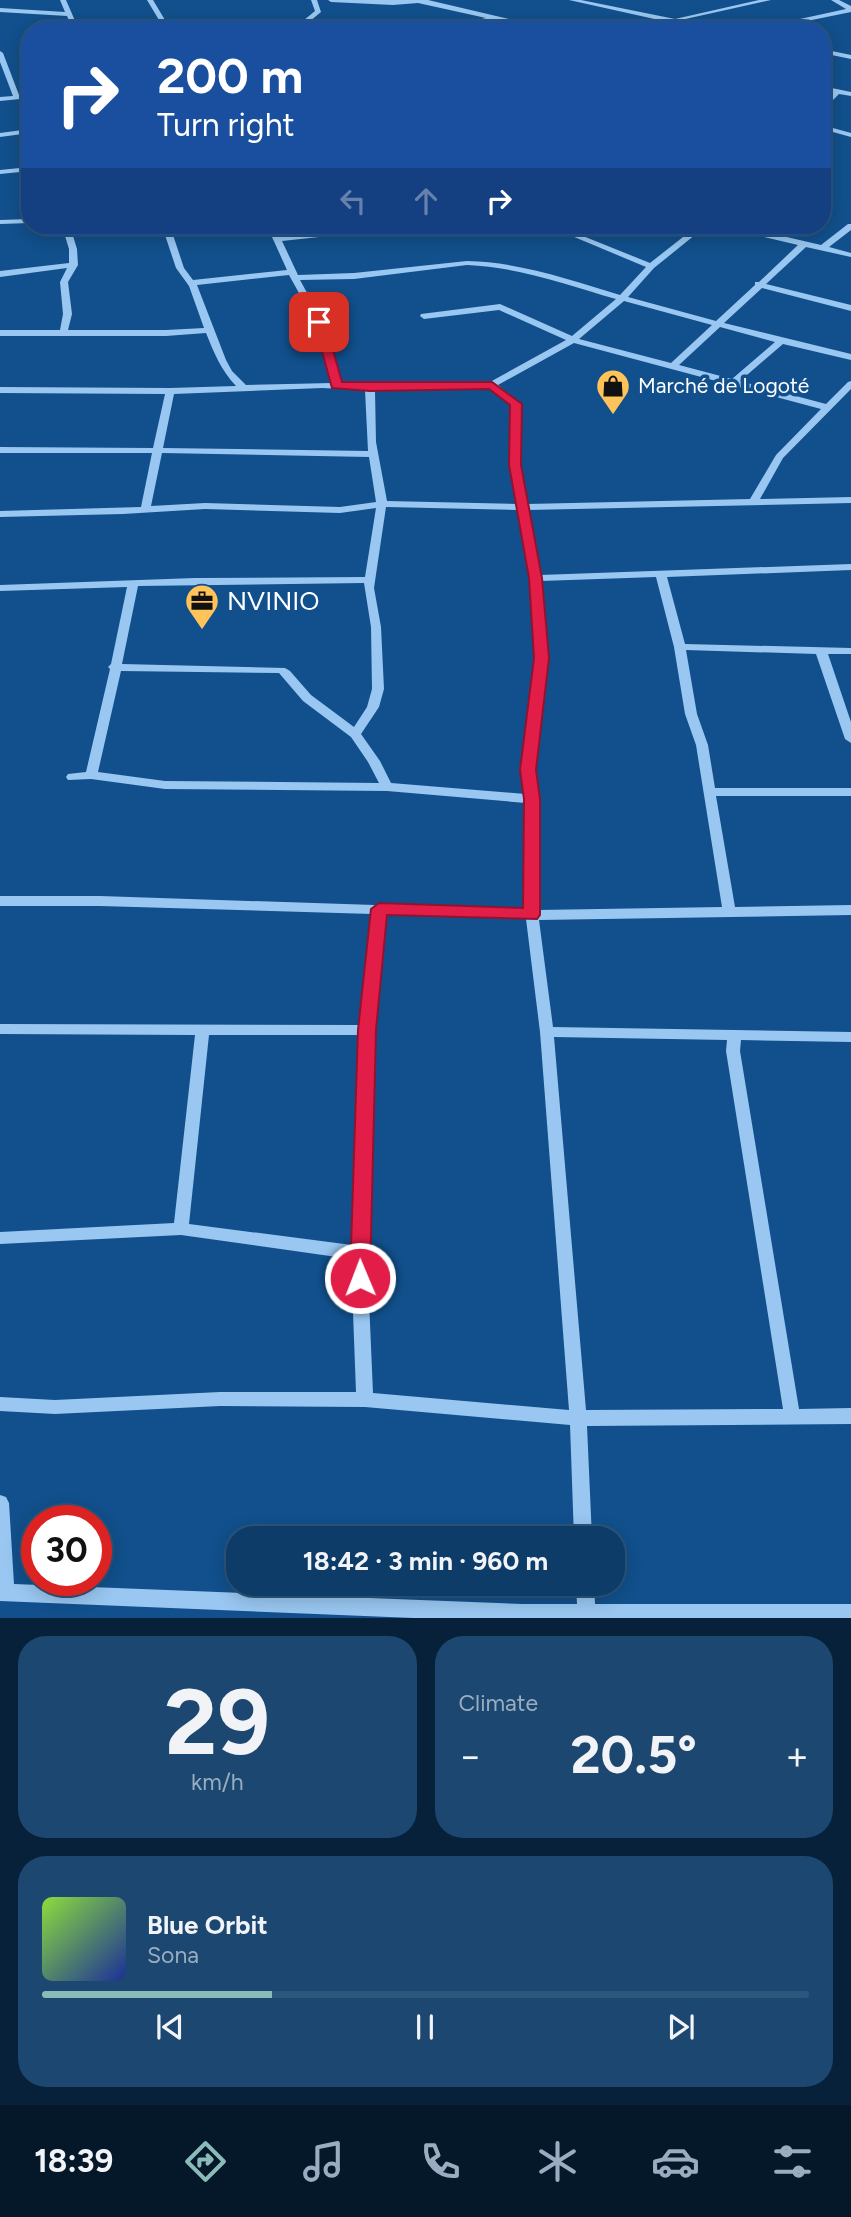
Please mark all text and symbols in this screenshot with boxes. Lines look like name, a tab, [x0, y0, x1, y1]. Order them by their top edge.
text: 200 m	[157, 46, 303, 105]
icon: right	[42, 49, 133, 140]
text: Turn right	[157, 106, 295, 144]
icon: left	[334, 182, 372, 220]
icon: ahead	[407, 182, 445, 220]
icon: right	[480, 182, 518, 220]
pin	[289, 292, 349, 352]
icon: arrive	[300, 303, 338, 341]
shop icon: Marché de Logoté	[594, 367, 632, 416]
place label: Marché de Logoté	[638, 373, 809, 398]
office icon: NVINIO	[183, 582, 221, 631]
place label: NVINIO	[227, 585, 320, 617]
position arrow	[323, 1241, 397, 1315]
speed limit sign: 30	[21, 1505, 112, 1596]
text: 18:42 · 3 min · 960 m	[303, 1545, 548, 1577]
text: 29	[165, 1668, 270, 1777]
text: Climate	[459, 1689, 538, 1717]
text: 20.5°	[570, 1724, 697, 1786]
text: −	[459, 1733, 482, 1779]
text: +	[785, 1733, 809, 1779]
text: km/h	[191, 1768, 244, 1796]
text: Blue Orbit	[147, 1909, 268, 1941]
text: Sona	[147, 1941, 199, 1969]
icon: previous	[151, 2008, 189, 2046]
icon: pause	[406, 2008, 444, 2046]
icon: next	[662, 2008, 700, 2046]
icon: directions	[181, 2137, 230, 2186]
icon: music	[299, 2137, 348, 2186]
icon: phone	[416, 2137, 465, 2186]
icon: climate	[533, 2137, 582, 2186]
icon: car	[651, 2137, 700, 2186]
icon: filters	[768, 2137, 817, 2186]
text: 18:39	[34, 2142, 113, 2180]

